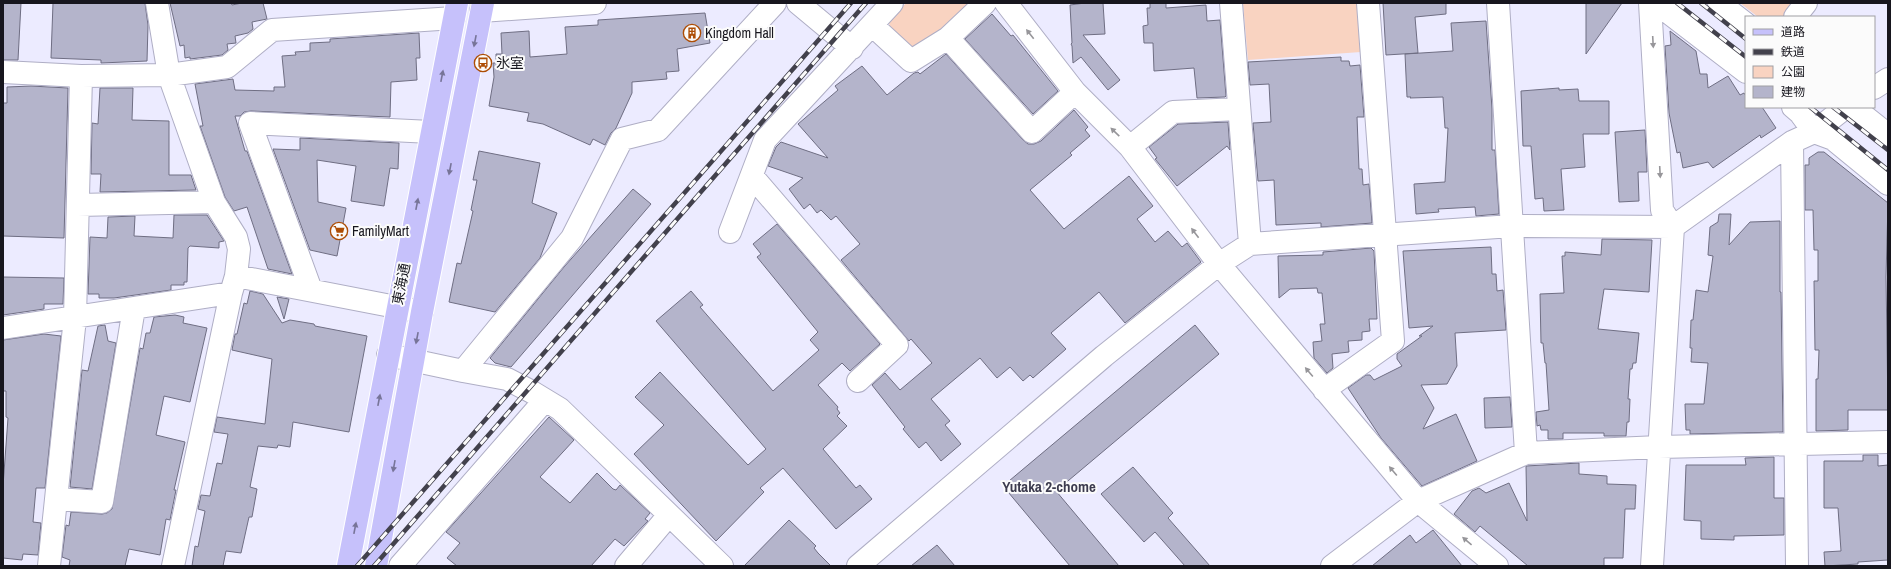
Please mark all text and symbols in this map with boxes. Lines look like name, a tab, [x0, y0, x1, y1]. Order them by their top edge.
legend	[1745, 16, 1875, 108]
building icon: Kingdom Hall	[682, 23, 702, 43]
place label: Kingdom Hall	[705, 24, 774, 42]
text: 道路	[1781, 24, 1805, 40]
one-way arrow	[1025, 28, 1034, 39]
one-way arrow	[472, 35, 478, 47]
one-way arrow	[1649, 36, 1656, 48]
text: 鉄道	[1781, 44, 1805, 60]
bus stop icon: 氷室	[473, 53, 493, 73]
place label: 氷室	[496, 54, 524, 72]
text: 公園	[1781, 64, 1805, 80]
one-way arrow	[440, 70, 446, 82]
text: 建物	[1781, 84, 1805, 100]
one-way arrow	[1110, 127, 1120, 136]
one-way arrow	[447, 163, 453, 175]
one-way arrow	[1657, 166, 1664, 178]
one-way arrow	[415, 197, 421, 210]
supermarket icon: FamilyMart	[329, 221, 349, 241]
place label: FamilyMart	[352, 222, 409, 240]
one-way arrow	[1191, 228, 1200, 239]
street label: 東海通	[388, 262, 414, 306]
one-way arrow	[414, 332, 420, 344]
one-way arrow	[1304, 367, 1313, 378]
one-way arrow	[377, 394, 383, 406]
one-way arrow	[391, 459, 397, 472]
one-way arrow	[1388, 466, 1397, 477]
district label: Yutaka 2-chome	[1002, 476, 1096, 497]
one-way arrow	[352, 522, 358, 534]
one-way arrow	[1461, 537, 1472, 546]

